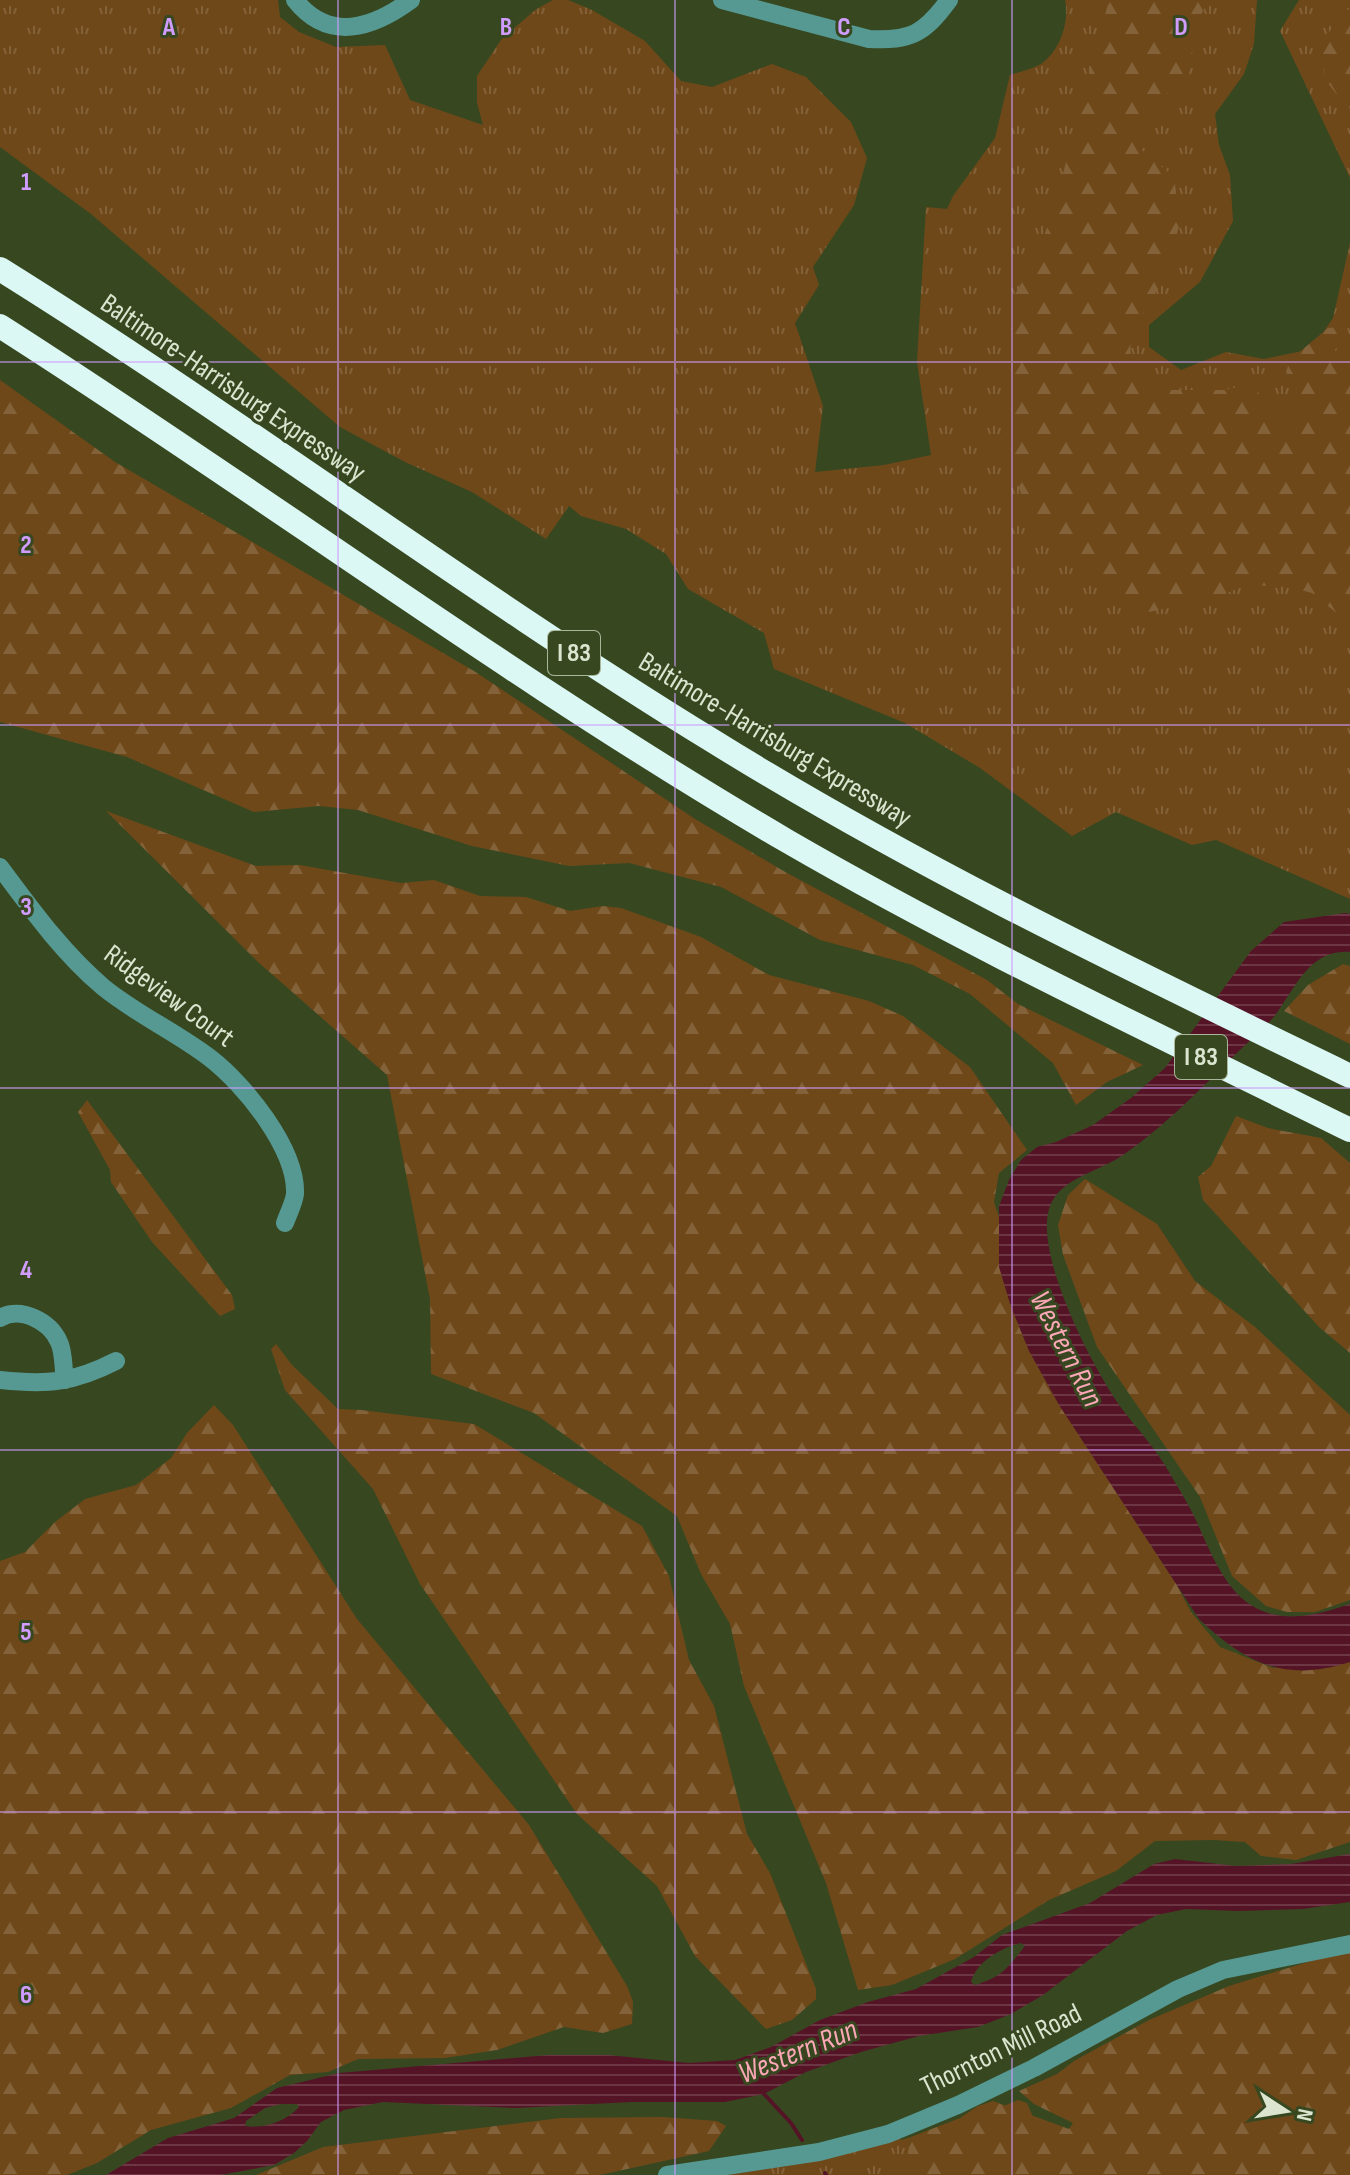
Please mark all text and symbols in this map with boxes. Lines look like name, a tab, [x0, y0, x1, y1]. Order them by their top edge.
text: A	[162, 12, 176, 43]
text: B	[500, 12, 512, 43]
text: C	[837, 12, 851, 43]
text: D	[1174, 12, 1188, 43]
text: 1	[21, 167, 31, 198]
street label: Baltimore-Harrisburg Expressway	[94, 287, 372, 489]
text: 2	[20, 530, 32, 561]
road number: I 83	[548, 631, 600, 675]
street label: Baltimore-Harrisburg Expressway	[633, 645, 918, 835]
text: 3	[20, 892, 32, 923]
street label: Ridgeview Court	[97, 938, 241, 1054]
road number: I 83	[1175, 1035, 1227, 1079]
text: 4	[20, 1255, 32, 1286]
water label: Western Run	[1021, 1285, 1111, 1413]
text: 5	[20, 1617, 32, 1648]
text: 6	[20, 1980, 32, 2011]
street label: Thornton Mill Road	[915, 1997, 1087, 2103]
water label: Western Run	[733, 2012, 863, 2092]
north arrow	[1246, 2071, 1326, 2151]
text: N	[1290, 2106, 1319, 2123]

